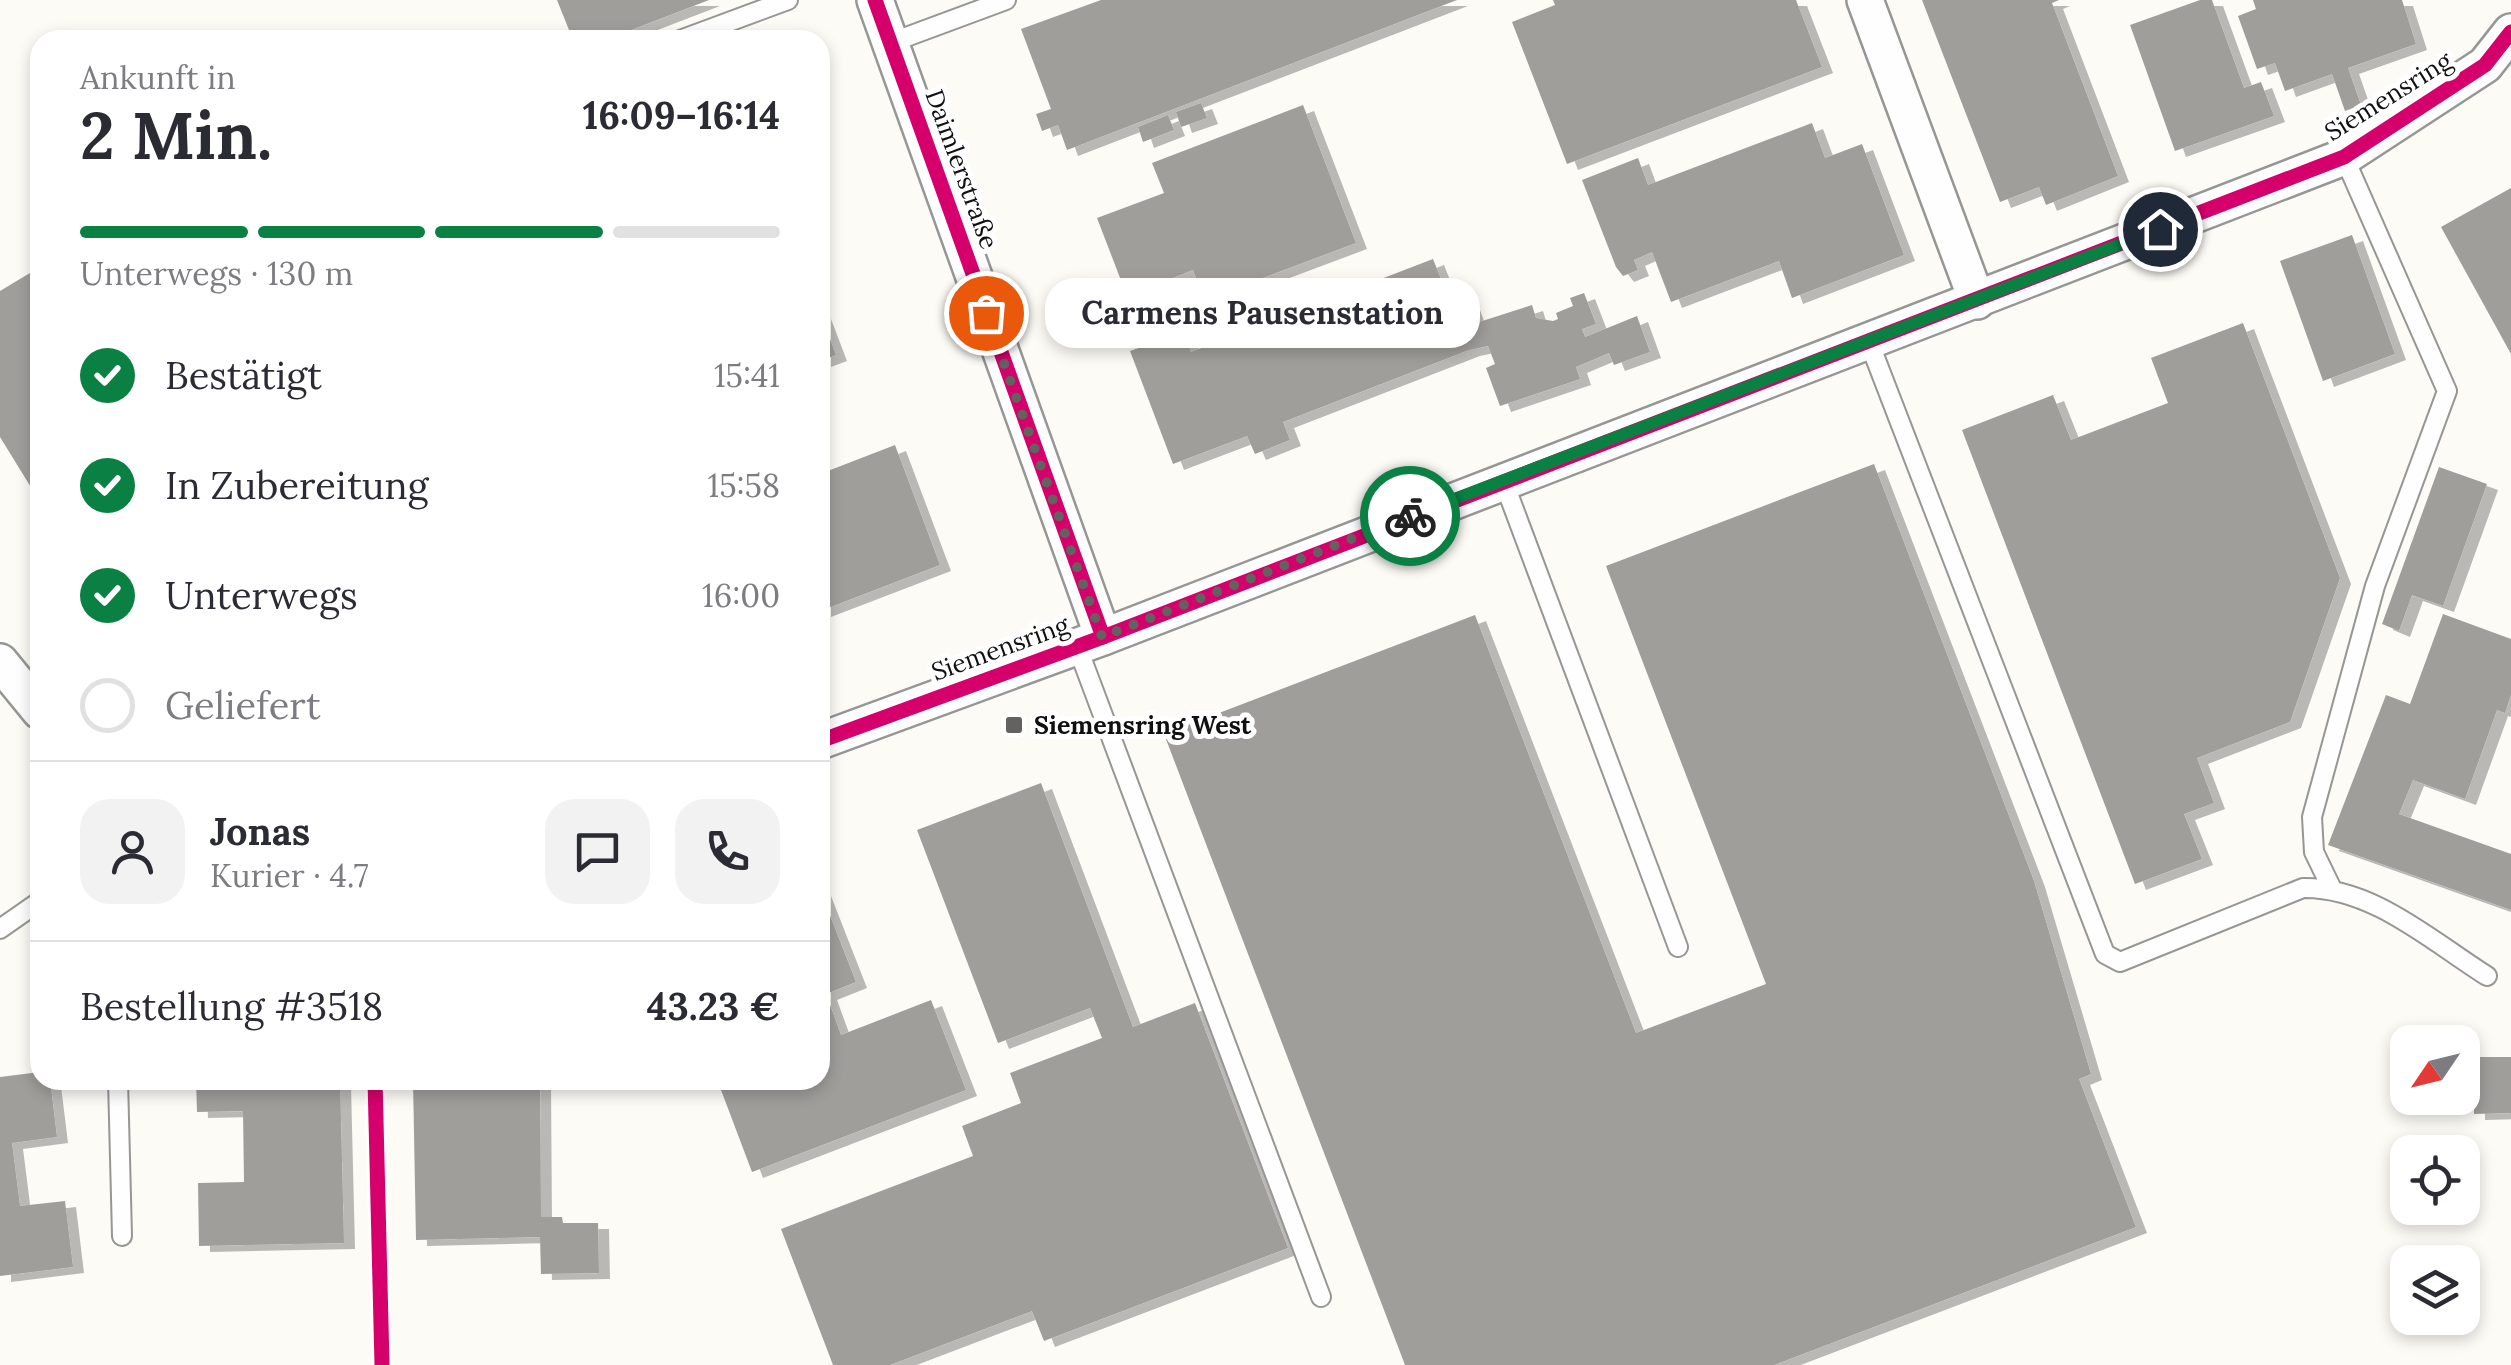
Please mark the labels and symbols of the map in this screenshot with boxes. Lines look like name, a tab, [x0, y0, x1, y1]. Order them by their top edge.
street label: Siemensring	[2318, 44, 2459, 148]
street label: Daimlerstraße	[918, 85, 1006, 253]
pin	[2118, 187, 2203, 272]
pin	[944, 271, 1029, 356]
callout: Carmens Pausenstation	[1046, 278, 1481, 348]
courier	[1360, 466, 1460, 566]
street label: Siemensring	[927, 608, 1074, 688]
place label: Siemensring West	[1034, 709, 1252, 741]
marker: Siemensring West	[1003, 714, 1025, 736]
north arrow	[2390, 1025, 2480, 1115]

